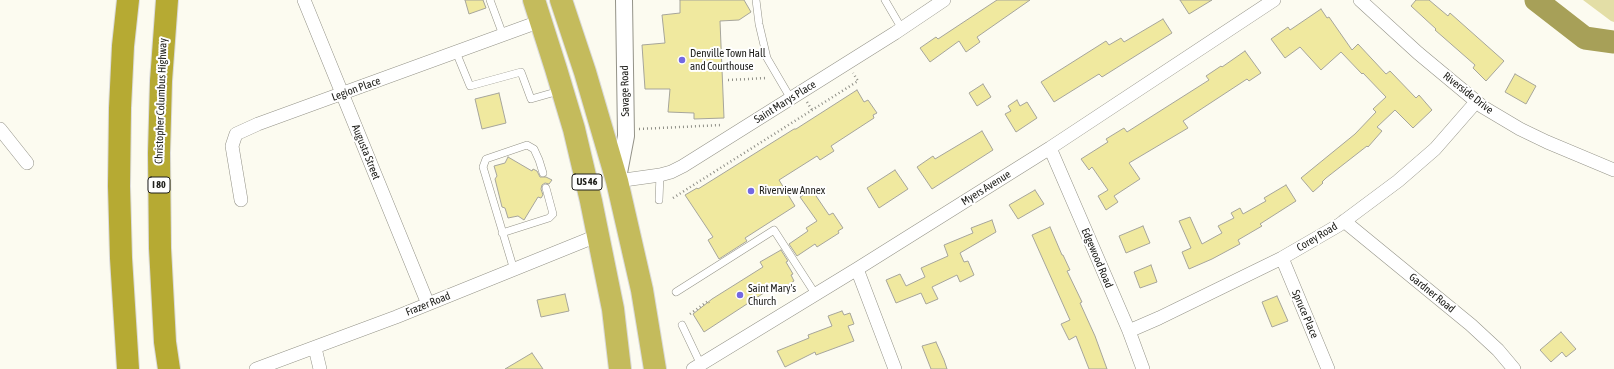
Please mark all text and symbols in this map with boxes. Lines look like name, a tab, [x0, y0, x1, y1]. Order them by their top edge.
street label: Christopher Columbus Highway	[152, 38, 170, 164]
place label: Denville Town Hall and Courthouse	[690, 47, 766, 73]
marker: Denville Town Hall and Courthouse	[677, 55, 687, 65]
street label: Savage Road	[618, 65, 632, 117]
street label: Riverside Drive	[1440, 69, 1496, 117]
street label: Legion Place	[330, 74, 382, 104]
street label: Saint Marys Place	[752, 78, 818, 126]
street label: Augusta Street	[349, 122, 383, 182]
street label: Myers Avenue	[959, 168, 1013, 208]
road number: US 46	[572, 174, 602, 190]
road number: I 80	[148, 177, 170, 193]
place label: Riverview Annex	[759, 184, 825, 198]
marker: Riverview Annex	[746, 186, 756, 196]
street label: Corey Road	[1294, 220, 1340, 254]
street label: Edgewood Road	[1078, 226, 1116, 290]
street label: Gardner Road	[1406, 270, 1458, 316]
place label: Saint Mary's Church	[748, 282, 796, 308]
street label: Spruce Place	[1289, 288, 1321, 340]
street label: Frazer Road	[404, 289, 452, 319]
marker: Saint Mary's Church	[735, 290, 745, 300]

